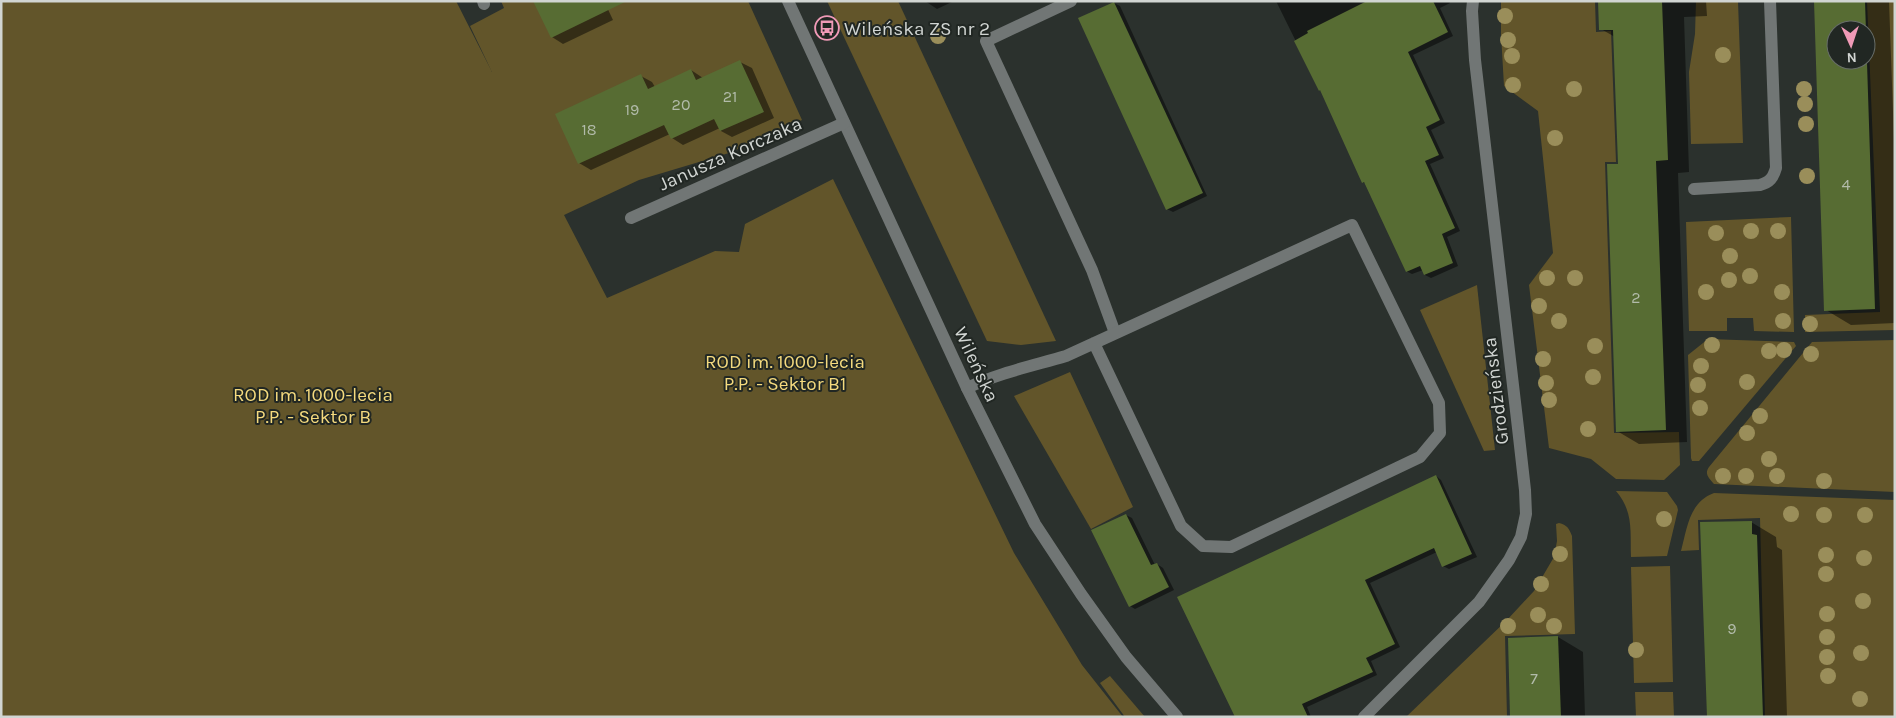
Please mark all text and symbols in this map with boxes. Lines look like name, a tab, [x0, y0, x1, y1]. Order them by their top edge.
bus stop icon: Wileńska ZS nr 2	[814, 15, 840, 41]
place label: Wileńska ZS nr 2	[844, 18, 990, 40]
north arrow	[1826, 20, 1876, 70]
text: N	[1846, 49, 1857, 66]
house number: 21	[723, 87, 737, 106]
house number: 20	[672, 95, 690, 114]
house number: 19	[625, 100, 639, 119]
street label: Janusza Korczaka	[655, 112, 805, 195]
house number: 18	[581, 120, 597, 139]
house number: 4	[1842, 175, 1851, 194]
house number: 2	[1631, 288, 1641, 307]
street label: Wileńska	[949, 323, 1003, 405]
street label: Grodzieńska	[1479, 336, 1513, 446]
park label: ROD im. 1000-lecia P.P. - Sektor B1	[705, 351, 865, 395]
park label: ROD im. 1000-lecia P.P. - Sektor B	[233, 384, 393, 428]
house number: 9	[1727, 619, 1737, 638]
house number: 7	[1530, 669, 1538, 688]

